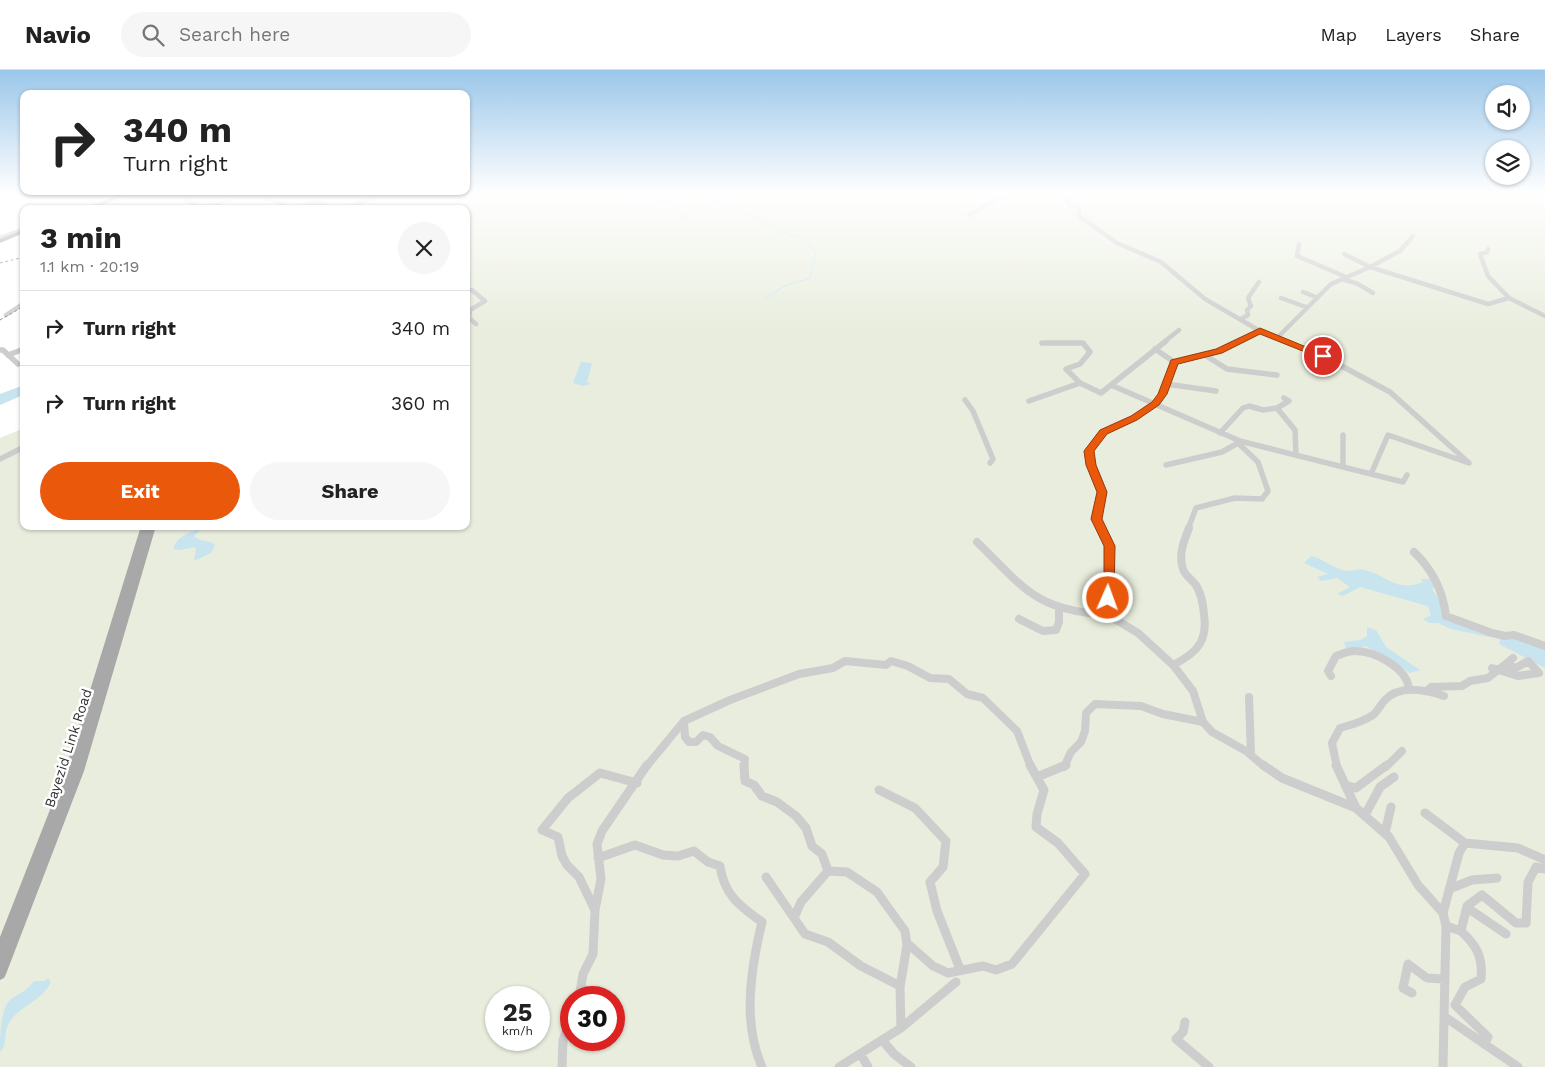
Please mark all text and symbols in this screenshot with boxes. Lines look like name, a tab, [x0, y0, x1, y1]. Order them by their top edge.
search box	[121, 12, 471, 57]
text: Navio	[25, 21, 91, 49]
icon: search	[139, 21, 167, 49]
text: Search here	[179, 23, 290, 46]
text: Map	[1320, 24, 1357, 45]
text: Layers	[1385, 24, 1442, 45]
text: Share	[1470, 24, 1520, 45]
map controls	[1485, 85, 1530, 185]
button: sound	[1485, 85, 1530, 130]
text: 340 m	[123, 109, 232, 151]
icon: right	[40, 110, 105, 175]
button: layers	[1485, 140, 1530, 185]
text: Turn right	[123, 151, 228, 176]
text: 3 min	[40, 220, 122, 255]
button: close	[398, 222, 450, 274]
text: 1.1 km · 20:19	[40, 257, 139, 276]
icon: right	[40, 314, 68, 342]
text: Turn right	[83, 317, 176, 340]
text: 340 m	[391, 317, 450, 340]
pin	[1302, 335, 1344, 377]
icon: arrive	[1309, 342, 1337, 370]
icon: right	[40, 389, 68, 417]
text: Turn right	[83, 392, 176, 415]
text: 360 m	[391, 392, 450, 415]
button: Exit	[40, 462, 240, 520]
button: Share	[250, 462, 450, 520]
position arrow	[1081, 571, 1133, 623]
street label: Bayezid Link Road	[41, 687, 95, 809]
speed limit sign: 30	[560, 986, 625, 1051]
text: 25	[503, 998, 532, 1027]
text: km/h	[502, 1024, 533, 1038]

